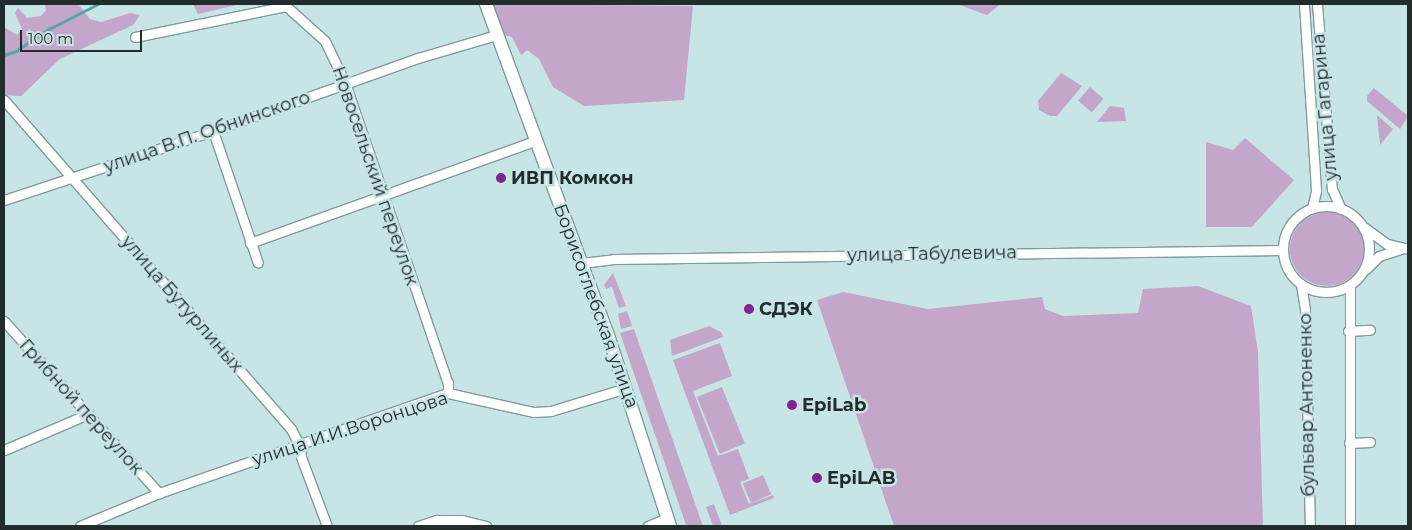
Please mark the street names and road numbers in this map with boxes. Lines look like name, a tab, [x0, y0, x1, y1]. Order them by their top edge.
street label: улица Гагарина	[1308, 33, 1342, 181]
street label: Новосельский переулок	[327, 63, 423, 289]
street label: улица В.П. Обнинского	[101, 87, 313, 177]
street label: Борисоглебская улица	[549, 201, 643, 411]
street label: улица Бутурлиных	[117, 231, 247, 377]
street label: улица Табулевича	[847, 242, 1017, 266]
street label: бульвар Антоненко	[1295, 313, 1319, 497]
street label: Грибной переулок	[14, 335, 148, 479]
street label: улица И.И.Воронцова	[250, 387, 450, 471]

